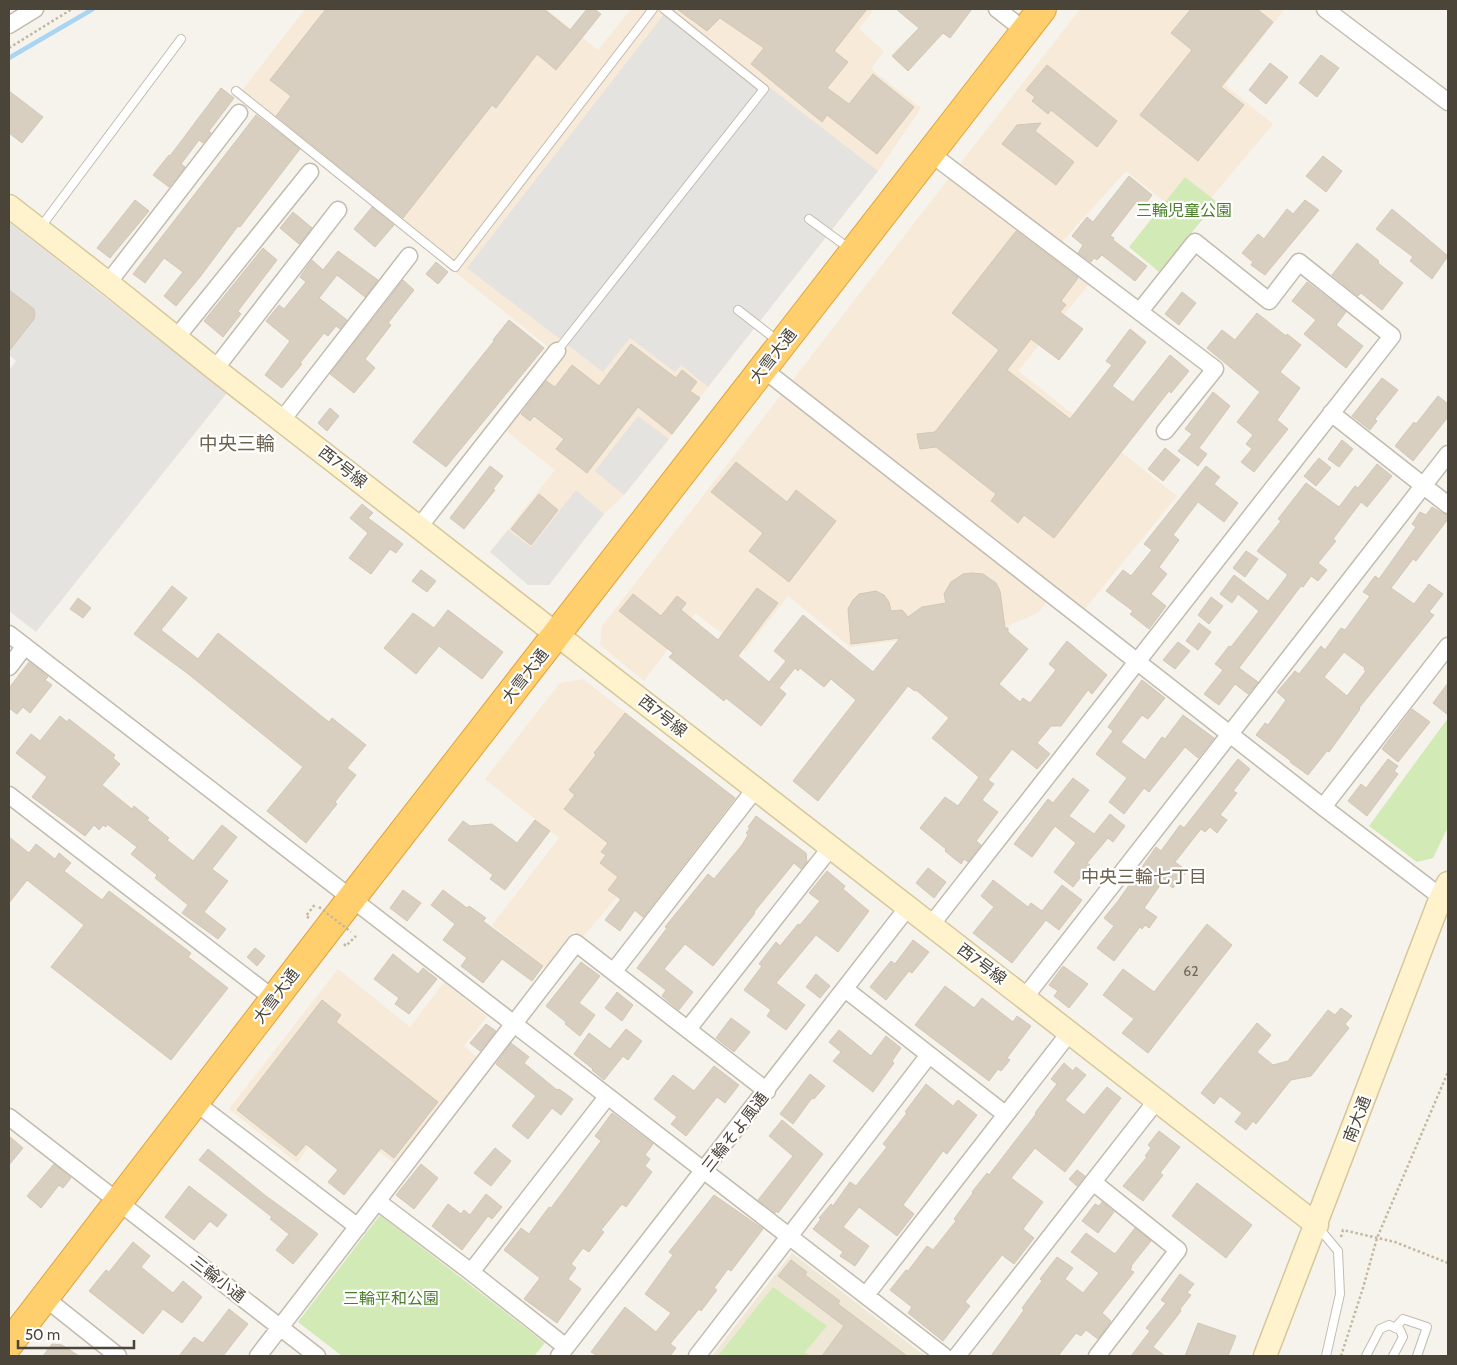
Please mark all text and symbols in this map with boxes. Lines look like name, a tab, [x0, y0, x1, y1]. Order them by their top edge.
park label: 三輪児童公園	[1136, 201, 1232, 220]
street label: 大雪大通	[746, 325, 800, 387]
district label: 中央三輪	[199, 432, 275, 455]
street label: 西7号線	[315, 442, 371, 492]
street label: 大雪大通	[498, 645, 552, 707]
street label: 西7号線	[635, 691, 691, 741]
district label: 中央三輪七丁目	[1081, 866, 1207, 888]
street label: 西7号線	[954, 940, 1010, 988]
house number: 62	[1183, 962, 1199, 980]
street label: 大雪大通	[249, 965, 303, 1027]
street label: 三輪そよ風通	[698, 1088, 772, 1176]
street label: 南大通	[1340, 1093, 1374, 1145]
street label: 三輪小通	[187, 1252, 249, 1306]
park label: 三輪平和公園	[343, 1289, 439, 1308]
scale bar	[18, 1318, 134, 1350]
text: 50 m	[25, 1326, 60, 1344]

